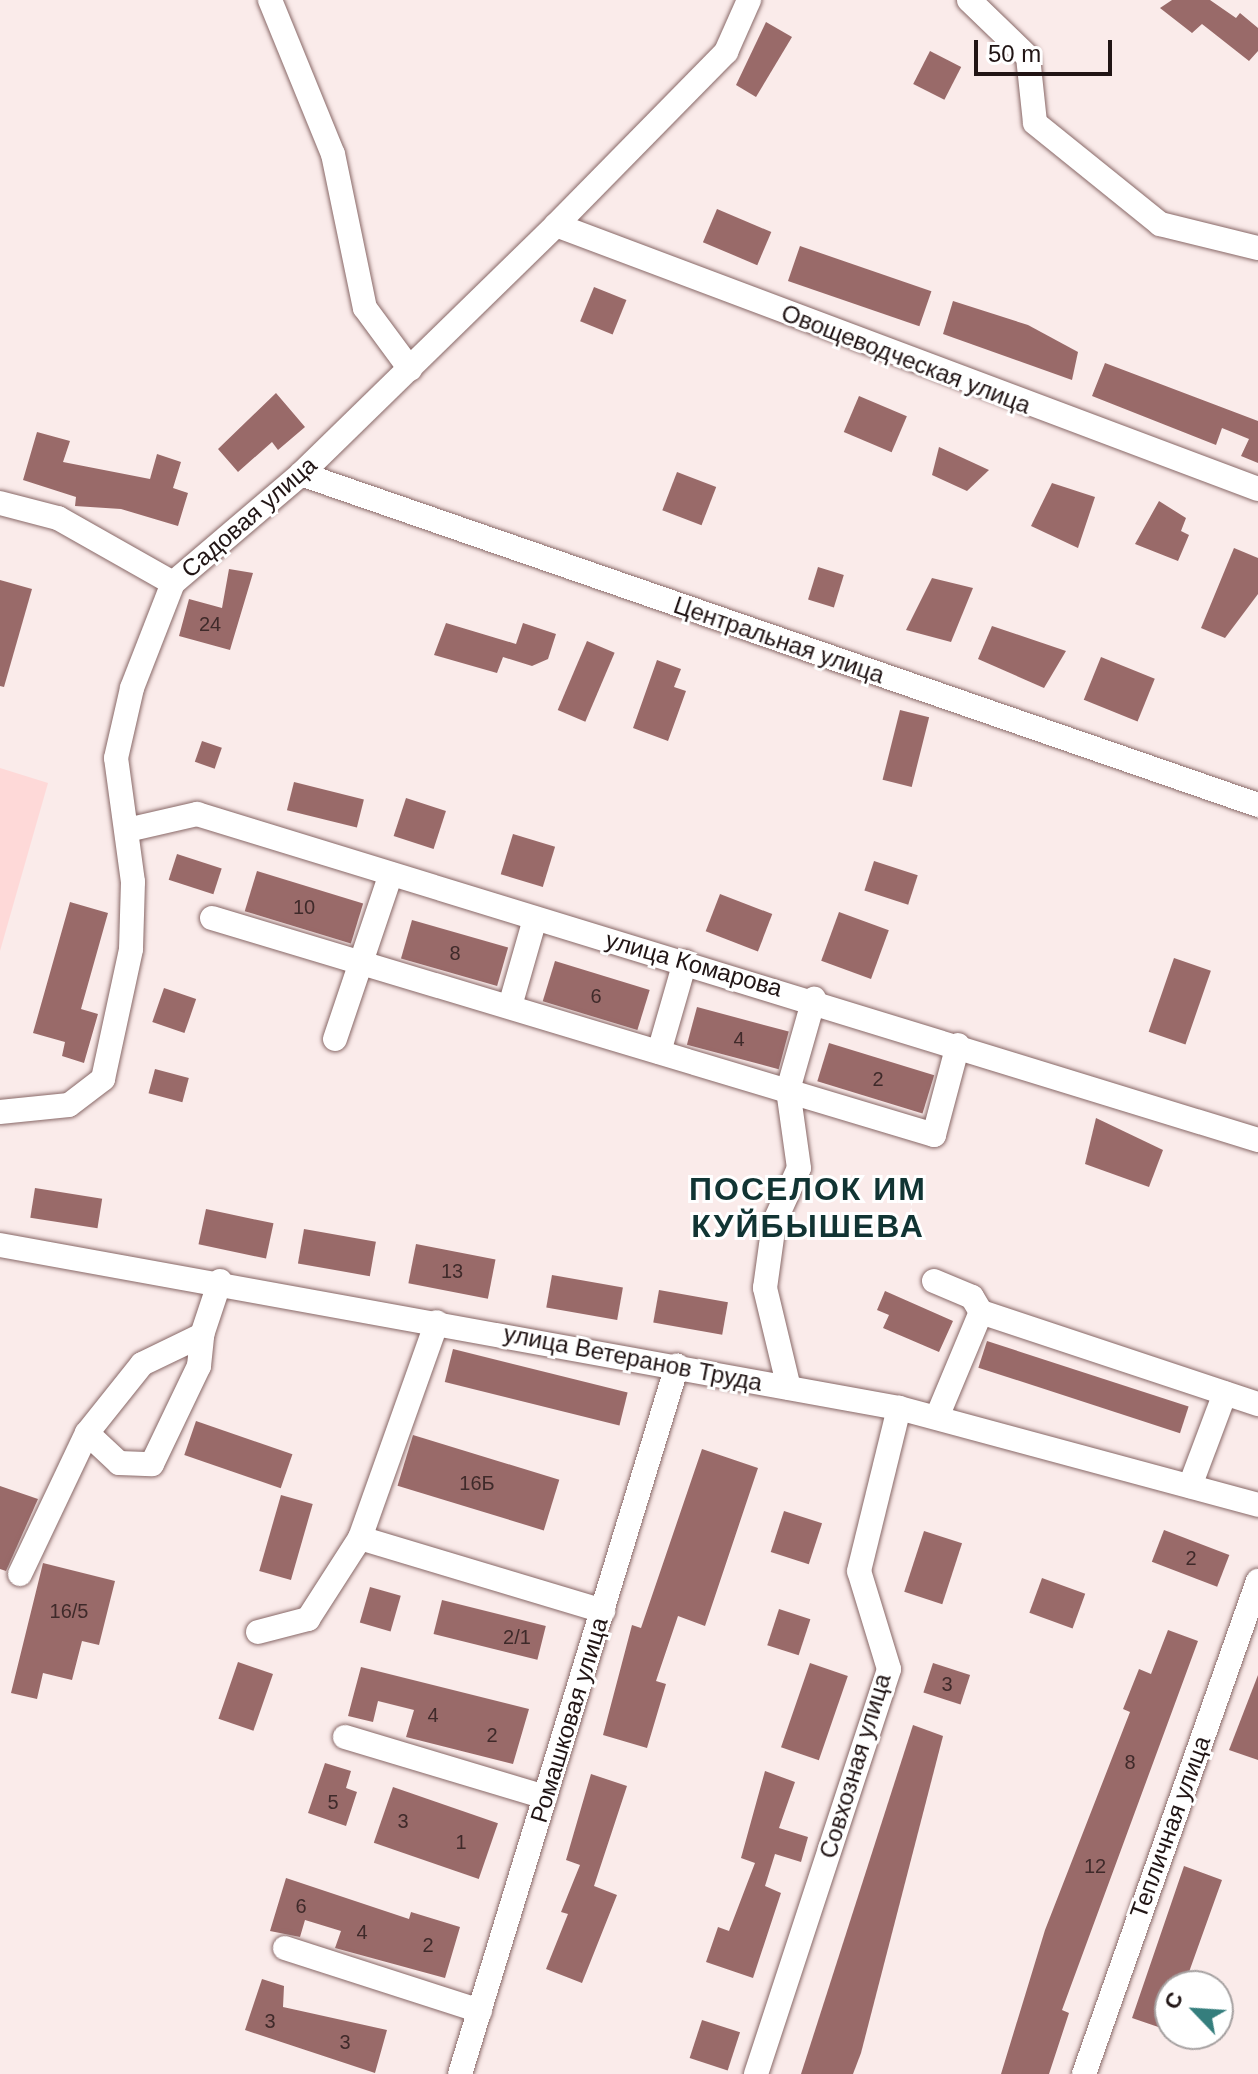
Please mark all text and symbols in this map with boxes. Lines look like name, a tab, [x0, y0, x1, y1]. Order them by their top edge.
scale bar	[978, 24, 1116, 74]
text: 50 m	[988, 40, 1041, 67]
street label: Овощеводческая улица	[777, 298, 1035, 420]
street label: Садовая улица	[175, 450, 323, 584]
street label: Центральная улица	[670, 590, 888, 690]
house number: 24	[199, 612, 221, 636]
house number: 10	[293, 895, 315, 919]
street label: улица Комарова	[602, 925, 786, 1003]
house number: 8	[449, 941, 461, 965]
house number: 6	[590, 984, 602, 1008]
house number: 4	[733, 1027, 745, 1051]
house number: 2	[872, 1067, 884, 1091]
district label: ПОСЕЛОК ИМ КУЙБЫШЕВА	[689, 1171, 927, 1246]
house number: 13	[441, 1259, 463, 1283]
street label: улица Ветеранов Труда	[501, 1319, 765, 1397]
house number: 16Б	[459, 1471, 495, 1495]
house number: 2	[1185, 1546, 1197, 1570]
house number: 16/5	[50, 1599, 88, 1623]
street label: Ромашковая улица	[524, 1614, 614, 1826]
house number: 2/1	[503, 1625, 531, 1649]
street label: Совхозная улица	[813, 1670, 897, 1862]
house number: 3	[941, 1672, 953, 1696]
house number: 4	[427, 1703, 439, 1727]
house number: 2	[486, 1723, 498, 1747]
street label: Тепличная улица	[1124, 1732, 1216, 1922]
house number: 8	[1124, 1750, 1136, 1774]
house number: 5	[327, 1790, 339, 1814]
house number: 3	[397, 1809, 409, 1833]
house number: 1	[455, 1830, 467, 1854]
house number: 12	[1084, 1854, 1106, 1878]
house number: 6	[295, 1894, 307, 1918]
house number: 4	[356, 1920, 368, 1944]
house number: 2	[422, 1933, 434, 1957]
north arrow	[1154, 1970, 1234, 2050]
text: С	[1159, 1988, 1188, 2013]
house number: 3	[264, 2009, 276, 2033]
house number: 3	[339, 2030, 351, 2054]

